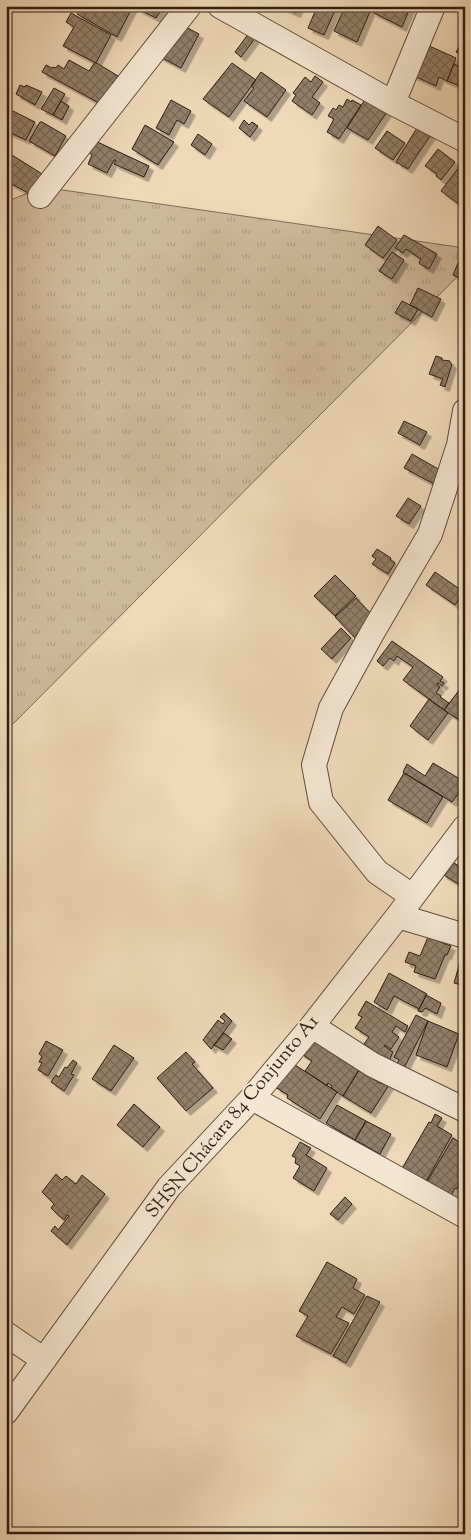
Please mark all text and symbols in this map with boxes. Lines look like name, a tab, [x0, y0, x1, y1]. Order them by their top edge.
street label: SHSN Chácara 84 Conjunto A1	[140, 1009, 327, 1224]

